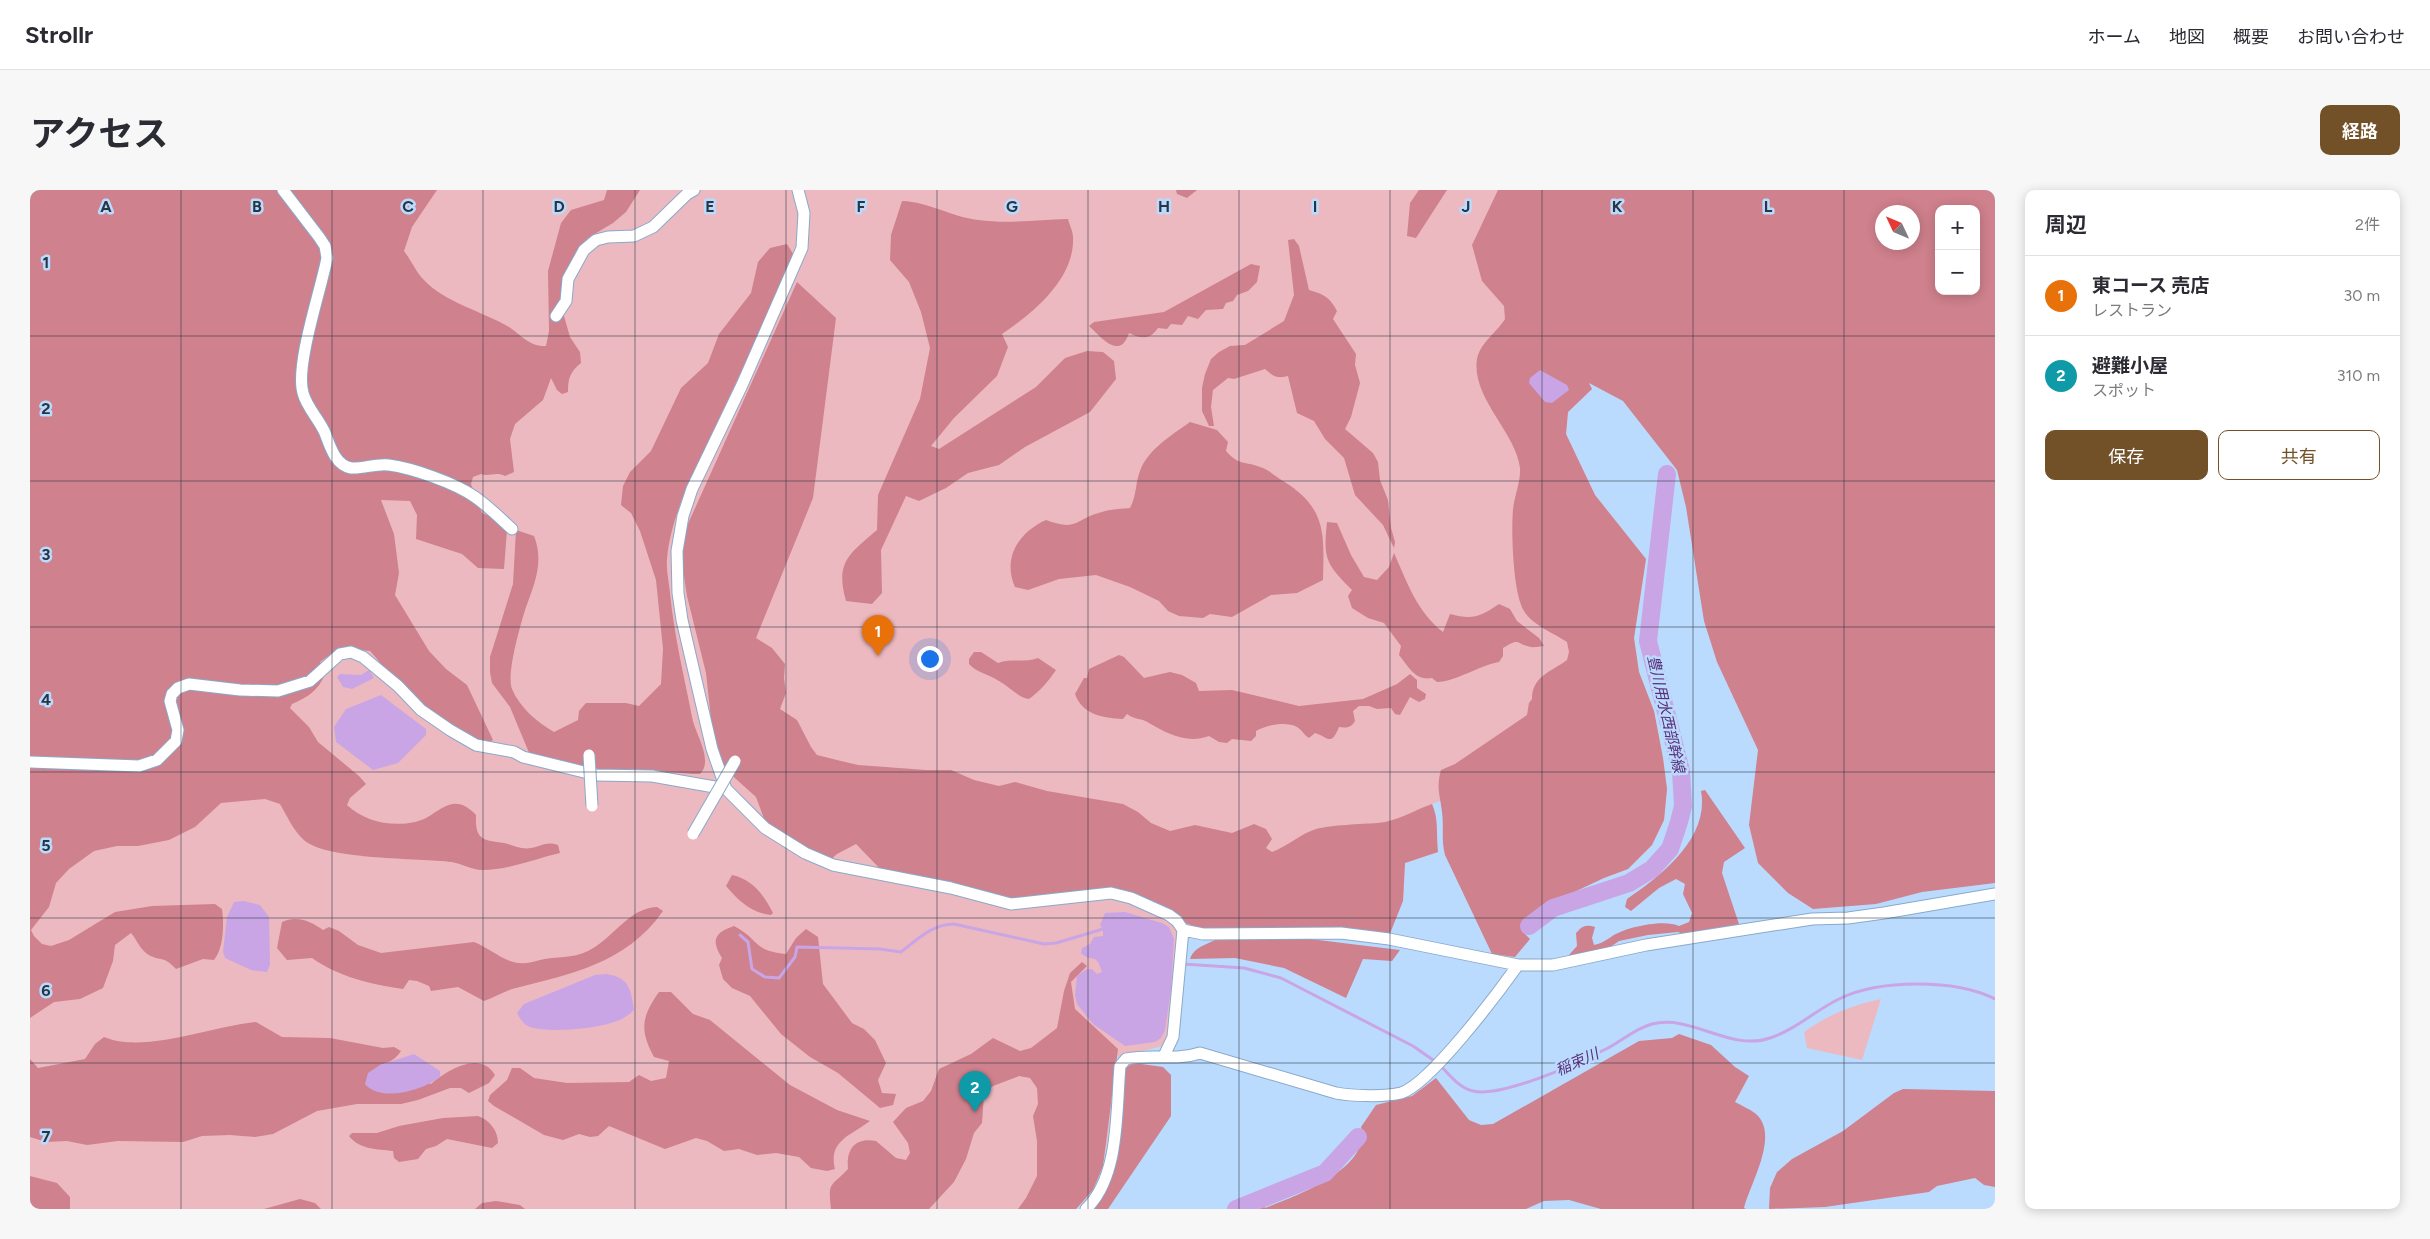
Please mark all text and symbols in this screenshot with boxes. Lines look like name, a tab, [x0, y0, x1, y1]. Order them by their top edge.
text: Strollr	[25, 20, 93, 49]
text: ホーム	[2088, 26, 2141, 48]
text: 地図	[2169, 26, 2205, 48]
text: 概要	[2233, 26, 2269, 48]
text: お問い合わせ	[2297, 26, 2405, 48]
button: 経路	[2320, 105, 2400, 155]
text: アクセス	[30, 113, 168, 155]
text: A	[100, 197, 112, 216]
text: B	[252, 197, 262, 216]
text: C	[402, 197, 414, 216]
text: D	[553, 197, 565, 216]
text: E	[705, 197, 715, 216]
text: F	[857, 197, 866, 216]
text: G	[1006, 197, 1018, 216]
text: H	[1158, 197, 1170, 216]
text: I	[1313, 197, 1317, 216]
text: J	[1462, 197, 1470, 216]
text: K	[1612, 197, 1623, 216]
text: L	[1764, 197, 1773, 216]
north arrow	[1875, 205, 1920, 250]
map controls	[1935, 205, 1980, 295]
button: +	[1935, 205, 1980, 250]
text: 周辺	[2045, 212, 2087, 237]
text: 2件	[2355, 215, 2380, 234]
button: −	[1935, 250, 1980, 295]
text: 1	[43, 253, 49, 272]
text: 東コース 売店	[2092, 274, 2210, 297]
text: 1	[2058, 286, 2064, 305]
text: 30 m	[2343, 286, 2380, 305]
text: レストラン	[2092, 301, 2172, 320]
text: 避難小屋	[2092, 354, 2168, 377]
text: 2	[2056, 366, 2066, 385]
text: 310 m	[2337, 366, 2380, 385]
text: スポット	[2092, 381, 2156, 400]
text: 2	[41, 399, 51, 418]
button: 保存	[2045, 430, 2208, 480]
button: 共有	[2218, 430, 2380, 480]
text: 3	[42, 545, 51, 564]
pin: 1	[862, 615, 894, 656]
your location	[917, 646, 943, 672]
water label: 豊川用水西部幹線	[1644, 654, 1689, 776]
text: 4	[41, 690, 51, 709]
text: 5	[41, 836, 51, 855]
text: 6	[41, 981, 51, 1000]
water label: 稲束川	[1553, 1044, 1603, 1079]
pin: 2	[959, 1071, 991, 1112]
text: 7	[42, 1127, 51, 1146]

